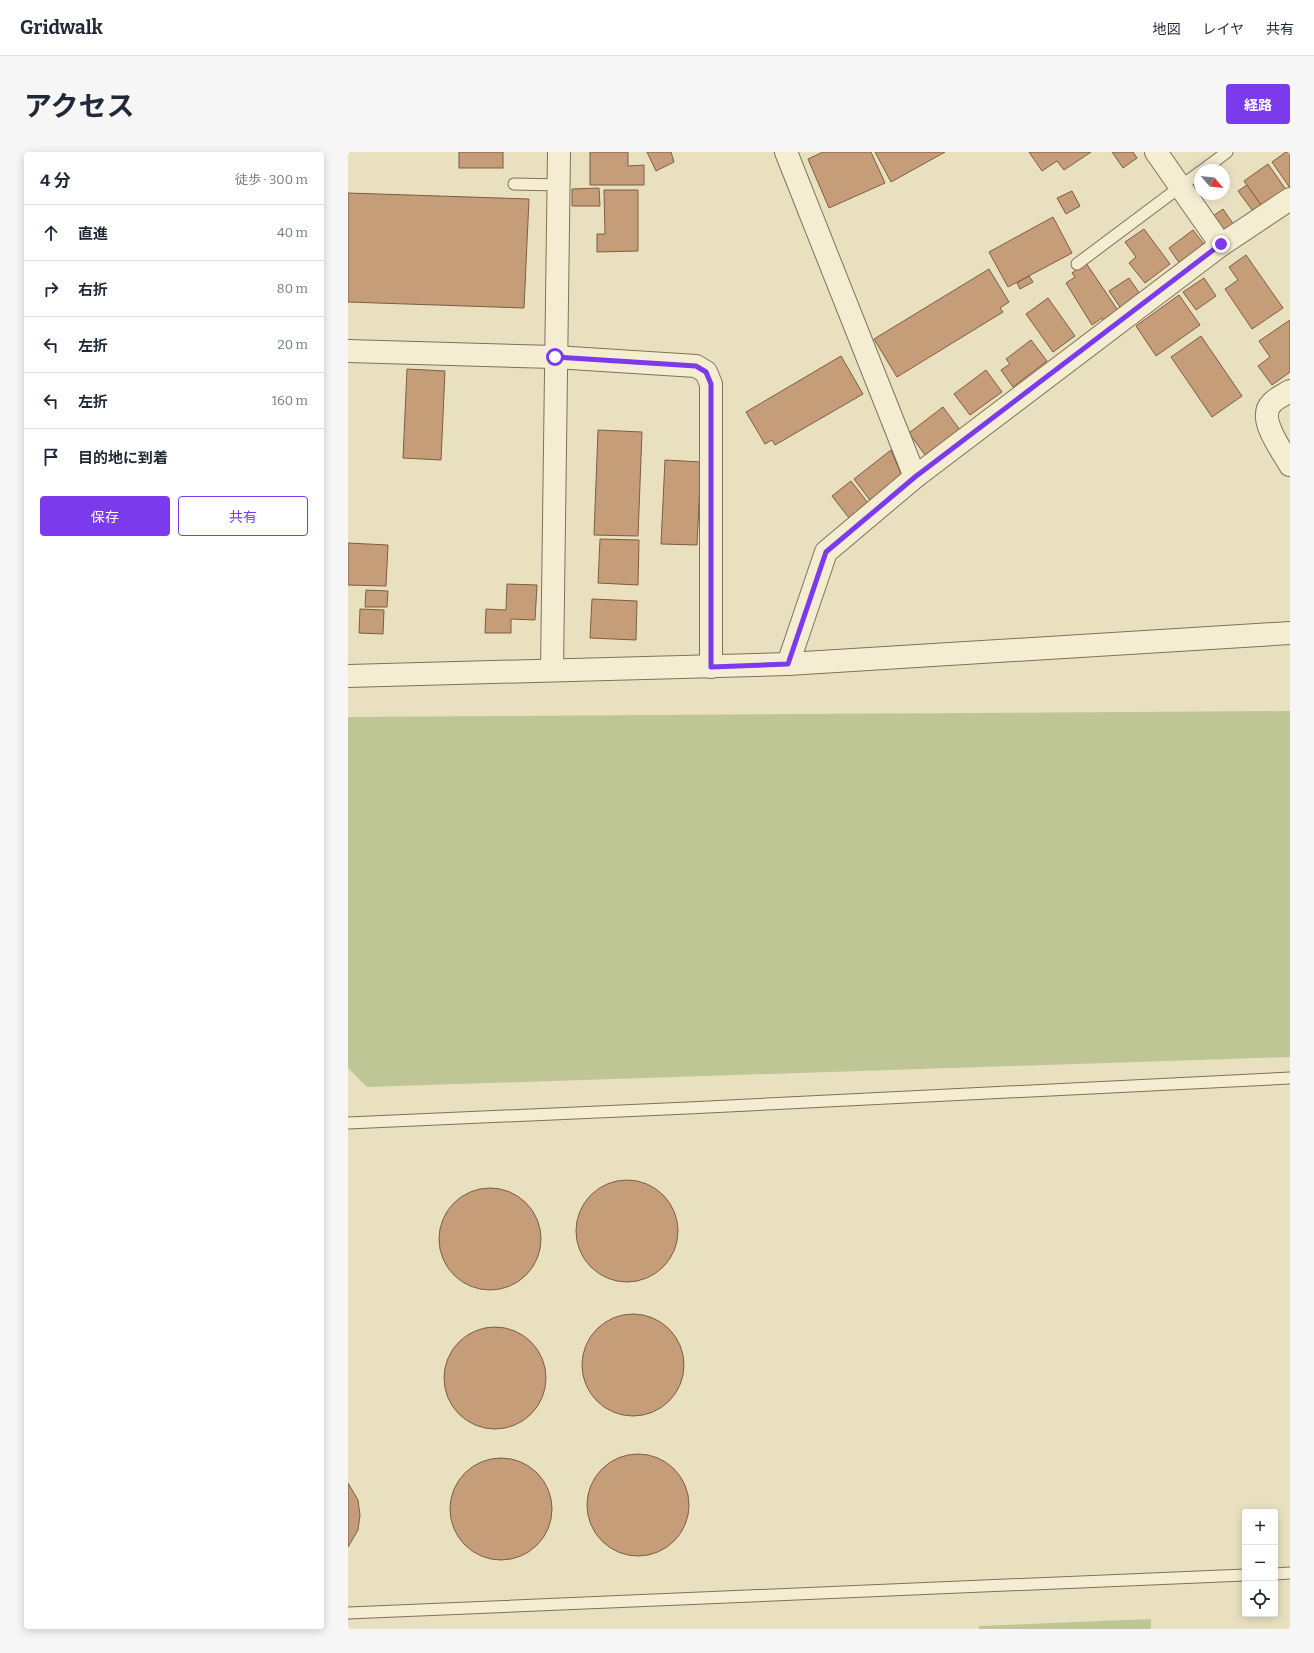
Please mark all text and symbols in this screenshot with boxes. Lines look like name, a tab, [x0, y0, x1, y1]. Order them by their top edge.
text: Gridwalk	[20, 16, 103, 39]
text: 地図	[1152, 21, 1180, 38]
text: レイヤ	[1202, 21, 1244, 38]
text: 共有	[1266, 21, 1294, 38]
button: 経路	[1226, 84, 1290, 124]
text: アクセス	[24, 90, 135, 123]
north arrow	[1194, 164, 1230, 200]
text: 4 分	[40, 170, 70, 191]
text: 徒歩 · 300 m	[235, 172, 308, 187]
icon: ahead	[40, 222, 62, 244]
text: 直進	[78, 225, 108, 243]
text: 40 m	[277, 225, 308, 240]
route end	[1212, 235, 1230, 253]
icon: right	[40, 278, 62, 300]
text: 右折	[78, 281, 108, 299]
text: 80 m	[277, 281, 308, 296]
icon: left	[40, 334, 62, 356]
text: 左折	[78, 337, 108, 355]
text: 20 m	[278, 337, 308, 352]
route start	[546, 348, 564, 366]
icon: left	[40, 390, 62, 412]
text: 左折	[78, 393, 108, 411]
text: 160 m	[272, 393, 308, 408]
icon: arrive	[40, 446, 62, 468]
text: 目的地に到着	[78, 449, 168, 467]
button: 保存	[40, 496, 170, 536]
button: 共有	[178, 496, 308, 536]
map controls	[1242, 1509, 1278, 1617]
button: +	[1242, 1509, 1278, 1545]
button: −	[1242, 1545, 1278, 1581]
button: locate	[1242, 1581, 1278, 1617]

